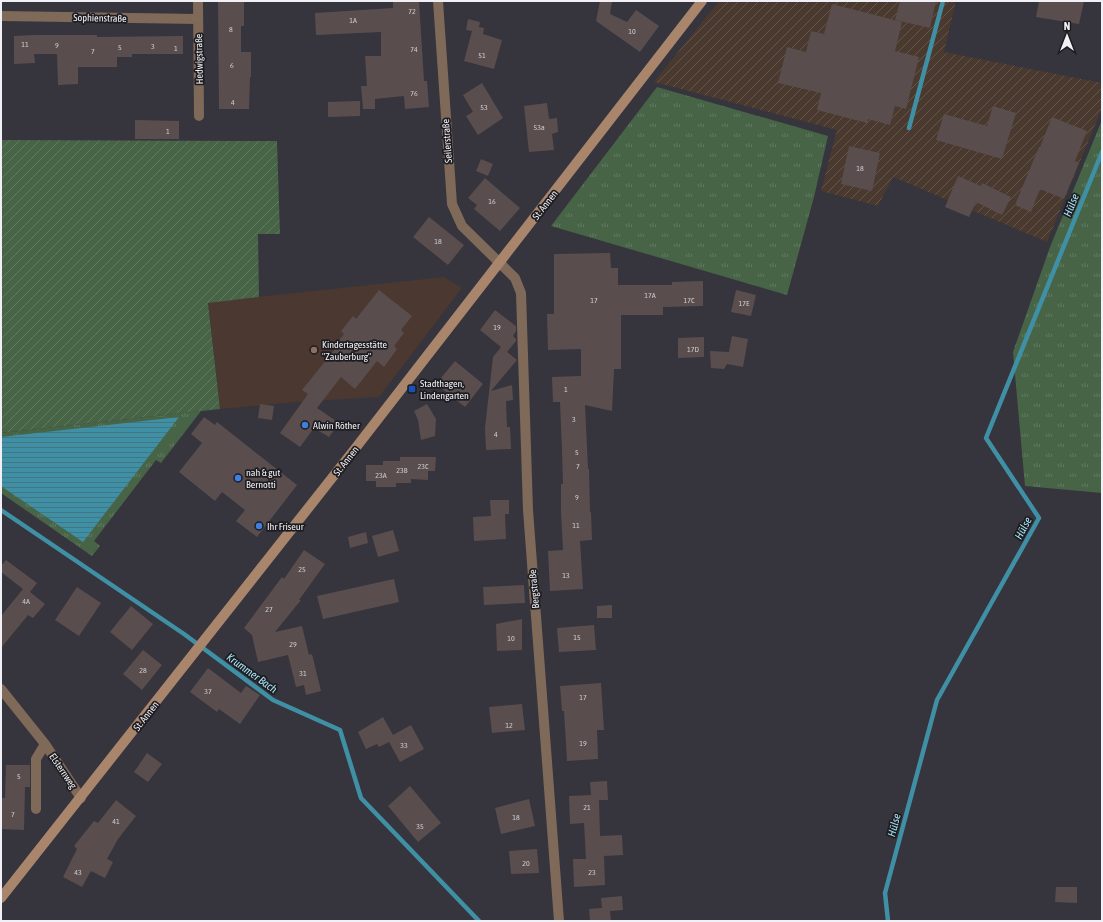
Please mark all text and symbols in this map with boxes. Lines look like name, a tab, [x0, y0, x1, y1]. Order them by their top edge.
house number: 72	[408, 7, 416, 16]
street label: Sophienstraße	[73, 12, 127, 24]
house number: 1A	[349, 16, 357, 25]
north arrow	[1047, 16, 1087, 56]
text: N	[1064, 20, 1070, 32]
house number: 8	[229, 25, 233, 34]
house number: 10	[628, 27, 636, 36]
street label: Hedwigstraße	[193, 33, 205, 84]
house number: 11	[21, 40, 29, 49]
house number: 9	[55, 41, 59, 50]
house number: 3	[151, 42, 155, 51]
house number: 5	[118, 43, 122, 52]
house number: 1	[174, 44, 178, 53]
house number: 74	[410, 45, 418, 54]
house number: 7	[91, 47, 95, 56]
house number: 51	[478, 51, 486, 60]
house number: 6	[230, 61, 234, 70]
house number: 76	[410, 89, 418, 98]
house number: 4	[231, 98, 235, 107]
house number: 53	[480, 103, 488, 112]
street label: Seilerstraße	[440, 118, 454, 163]
house number: 53a	[533, 123, 545, 132]
house number: 1	[166, 127, 170, 136]
house number: 18	[856, 164, 864, 173]
street label: St. Annen	[530, 188, 560, 222]
water label: Hülse	[1061, 192, 1081, 218]
house number: 16	[488, 197, 496, 206]
house number: 18	[434, 237, 442, 246]
house number: 17A	[644, 291, 656, 300]
house number: 17	[590, 296, 598, 305]
house number: 17C	[683, 296, 695, 305]
house number: 17E	[739, 299, 750, 308]
house number: 19	[493, 323, 501, 332]
place label: Kindertagesstätte "Zauberburg"	[322, 339, 388, 362]
marker: Kindertagesstätte "Zauberburg"	[309, 345, 319, 355]
house number: 17D	[687, 345, 700, 354]
place label: Stadthagen, Lindengarten	[420, 378, 469, 401]
marker: Stadthagen, Lindengarten	[407, 384, 417, 394]
house number: 1	[564, 385, 568, 394]
house number: 3	[572, 415, 576, 424]
marker: Alwin Röther	[300, 420, 310, 430]
place label: Alwin Röther	[313, 420, 361, 431]
house number: 4	[494, 430, 498, 439]
street label: St. Annen	[331, 444, 361, 478]
house number: 5	[575, 448, 579, 457]
house number: 23C	[417, 462, 429, 471]
house number: 7	[576, 462, 580, 471]
house number: 23B	[396, 466, 408, 475]
place label: nah & gut Bernotti	[246, 467, 280, 490]
house number: 23A	[375, 471, 387, 480]
marker: nah & gut Bernotti	[233, 473, 243, 483]
house number: 9	[575, 493, 579, 502]
water label: Hülse	[1012, 515, 1034, 541]
marker: Ihr Friseur	[254, 521, 264, 531]
place label: Ihr Friseur	[267, 521, 305, 532]
house number: 11	[572, 521, 580, 530]
house number: 25	[298, 565, 306, 574]
street label: Bergstraße	[527, 568, 541, 609]
house number: 13	[562, 571, 570, 580]
house number: 4A	[22, 597, 30, 606]
house number: 27	[265, 605, 273, 614]
house number: 15	[573, 633, 581, 642]
house number: 10	[507, 634, 515, 643]
house number: 29	[289, 640, 297, 649]
water label: Krummer Bach	[224, 651, 280, 696]
house number: 28	[139, 666, 147, 675]
house number: 31	[299, 669, 307, 678]
house number: 37	[204, 687, 212, 696]
house number: 17	[579, 693, 587, 702]
street label: St. Annen	[131, 699, 161, 733]
house number: 12	[505, 721, 513, 730]
house number: 19	[579, 739, 587, 748]
house number: 33	[400, 741, 408, 750]
street label: Elsternweg	[47, 751, 79, 791]
house number: 5	[17, 772, 21, 781]
house number: 21	[583, 803, 591, 812]
house number: 7	[11, 810, 15, 819]
water label: Hülse	[885, 812, 903, 838]
house number: 18	[512, 813, 520, 822]
house number: 41	[112, 817, 120, 826]
house number: 35	[416, 822, 424, 831]
house number: 20	[522, 859, 530, 868]
house number: 43	[74, 868, 82, 877]
house number: 23	[588, 868, 596, 877]

